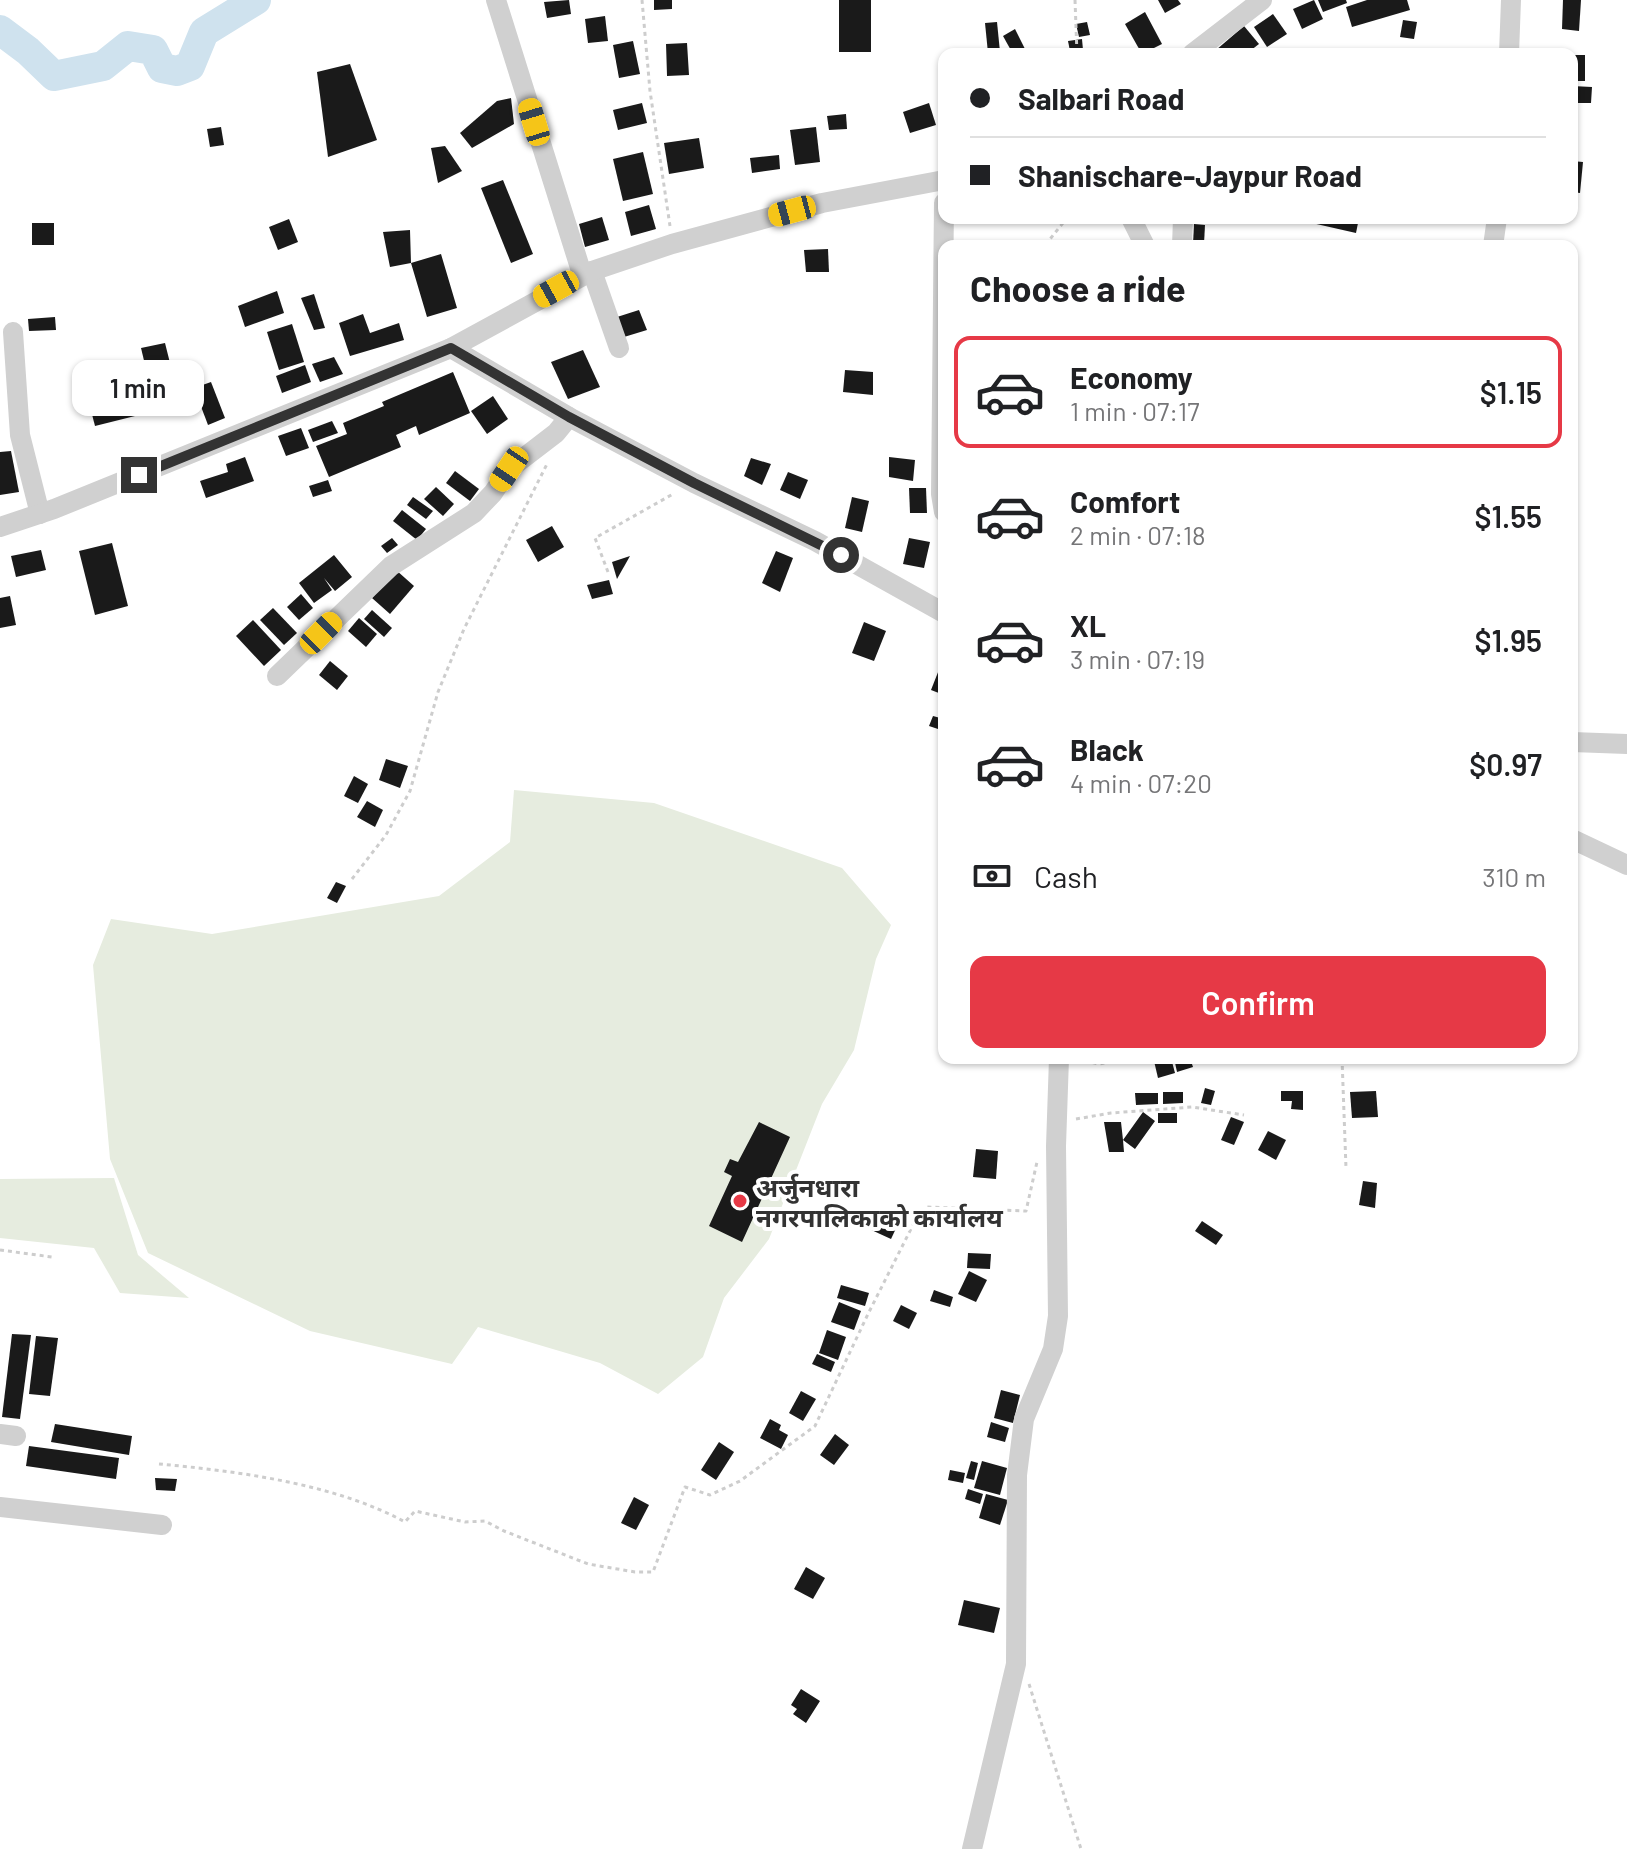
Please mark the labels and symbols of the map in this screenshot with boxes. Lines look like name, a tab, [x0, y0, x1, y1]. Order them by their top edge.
car	[516, 96, 552, 148]
car	[766, 193, 818, 229]
car	[529, 267, 583, 311]
callout: 1 min	[73, 359, 205, 415]
car	[486, 442, 532, 496]
route end	[121, 457, 157, 493]
route start	[823, 537, 859, 573]
car	[296, 608, 346, 658]
place label: अर्जुनधारा नगरपालिकाको कार्यालय	[756, 1171, 1003, 1232]
marker: अर्जुनधारा नगरपालिकाको कार्यालय	[731, 1192, 749, 1210]

